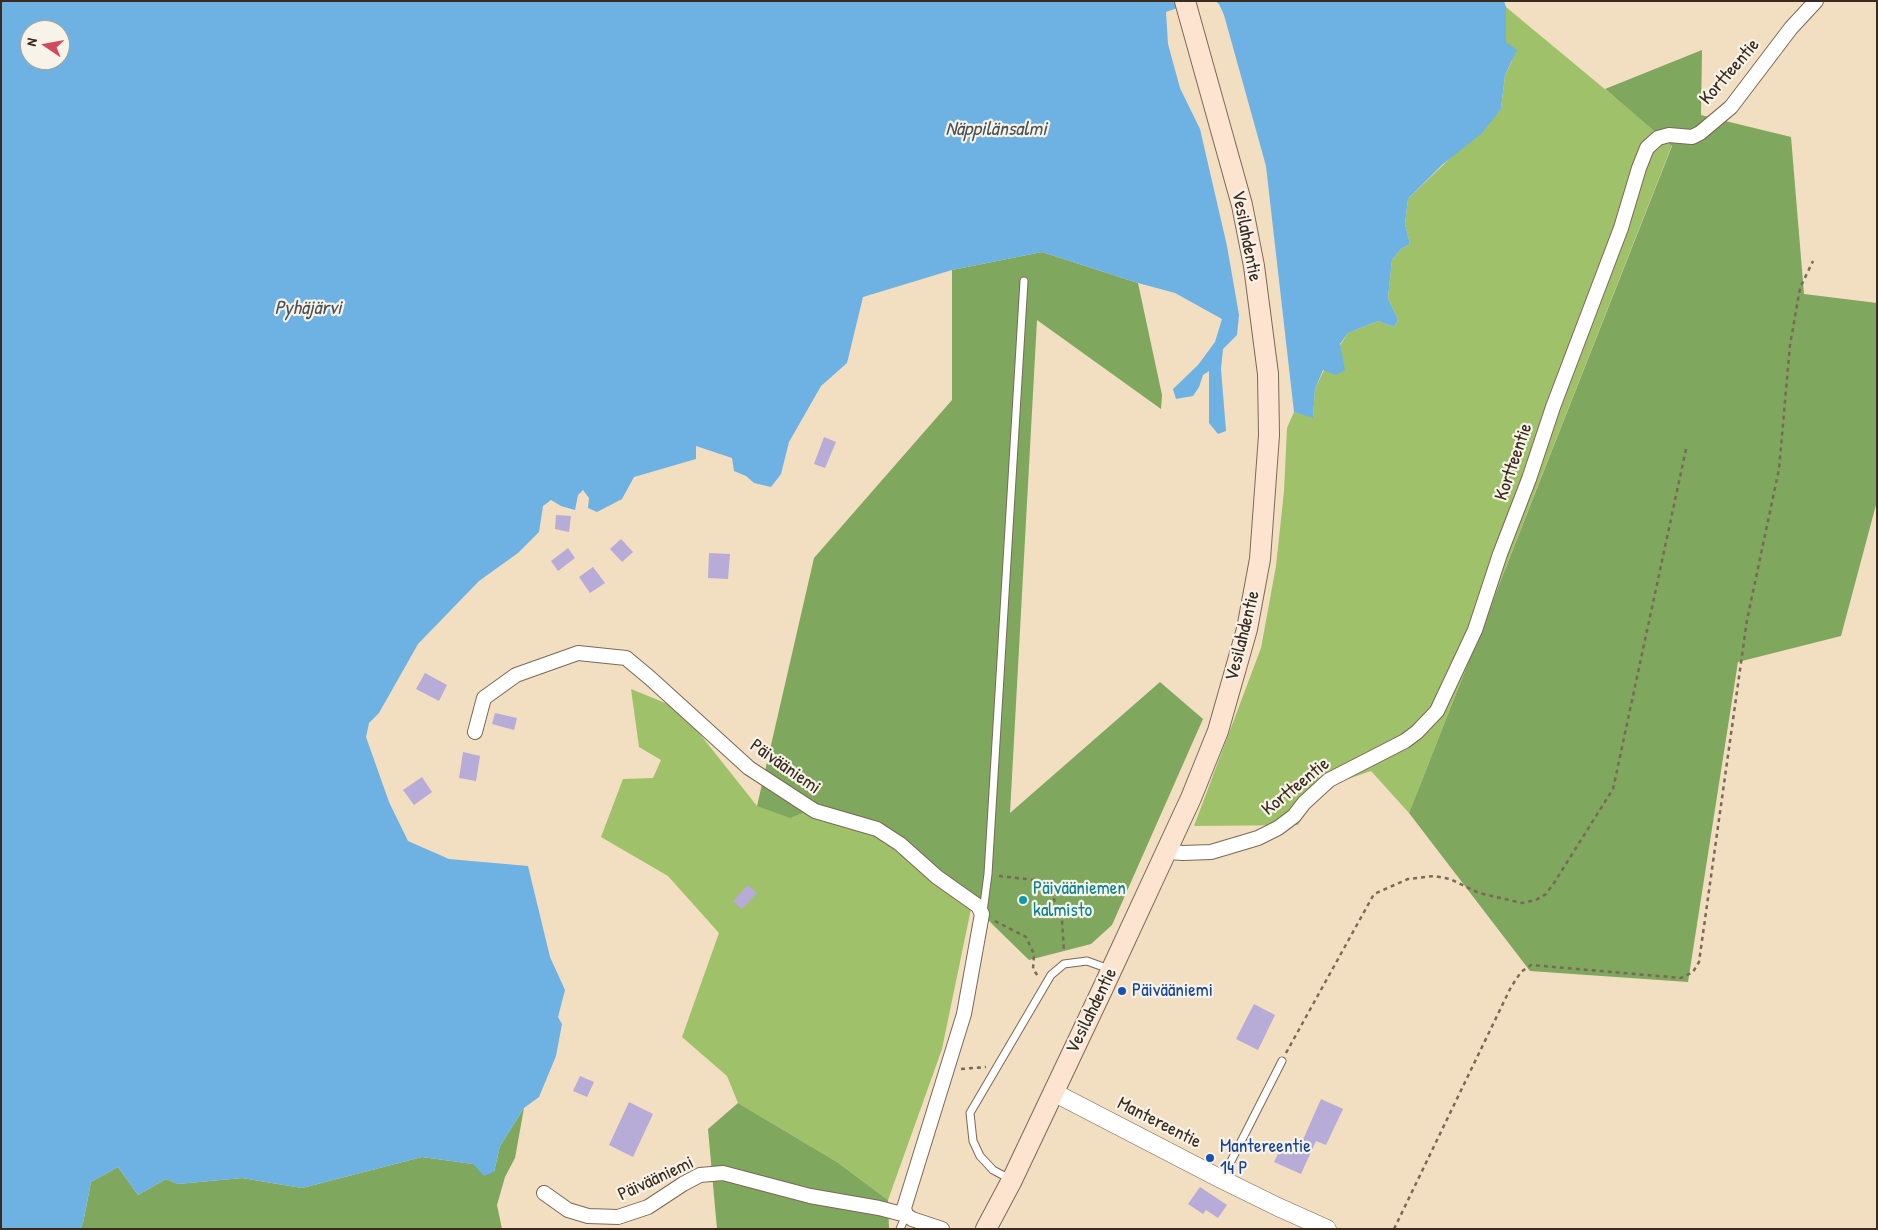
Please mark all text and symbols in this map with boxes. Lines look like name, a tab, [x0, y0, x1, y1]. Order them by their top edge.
north arrow	[20, 20, 70, 70]
street label: Kortteentie	[1695, 34, 1765, 110]
text: N	[21, 36, 41, 48]
water label: Näppilänsalmi	[945, 118, 1047, 142]
street label: Vesilahdentie	[1226, 189, 1266, 283]
water label: Pyhäjärvi	[274, 297, 342, 321]
street label: Kortteentie	[1490, 420, 1538, 504]
street label: Vesilahdentie	[1221, 589, 1265, 683]
street label: Päivääniemi	[745, 734, 825, 800]
street label: Kortteentie	[1258, 753, 1334, 821]
place label: Päivääniemen kalmisto	[1033, 878, 1126, 922]
marker: Päivääniemen kalmisto	[1017, 894, 1029, 906]
street label: Vesilahdentie	[1062, 965, 1122, 1057]
place label: Päivääniemi	[1132, 980, 1213, 1002]
marker: Päivääniemi	[1116, 985, 1128, 997]
street label: Mantereentie	[1113, 1092, 1205, 1154]
place label: Mantereentie 14 P	[1220, 1136, 1311, 1180]
street label: Päivääniemi	[615, 1152, 697, 1206]
marker: Mantereentie 14 P	[1204, 1152, 1216, 1164]

